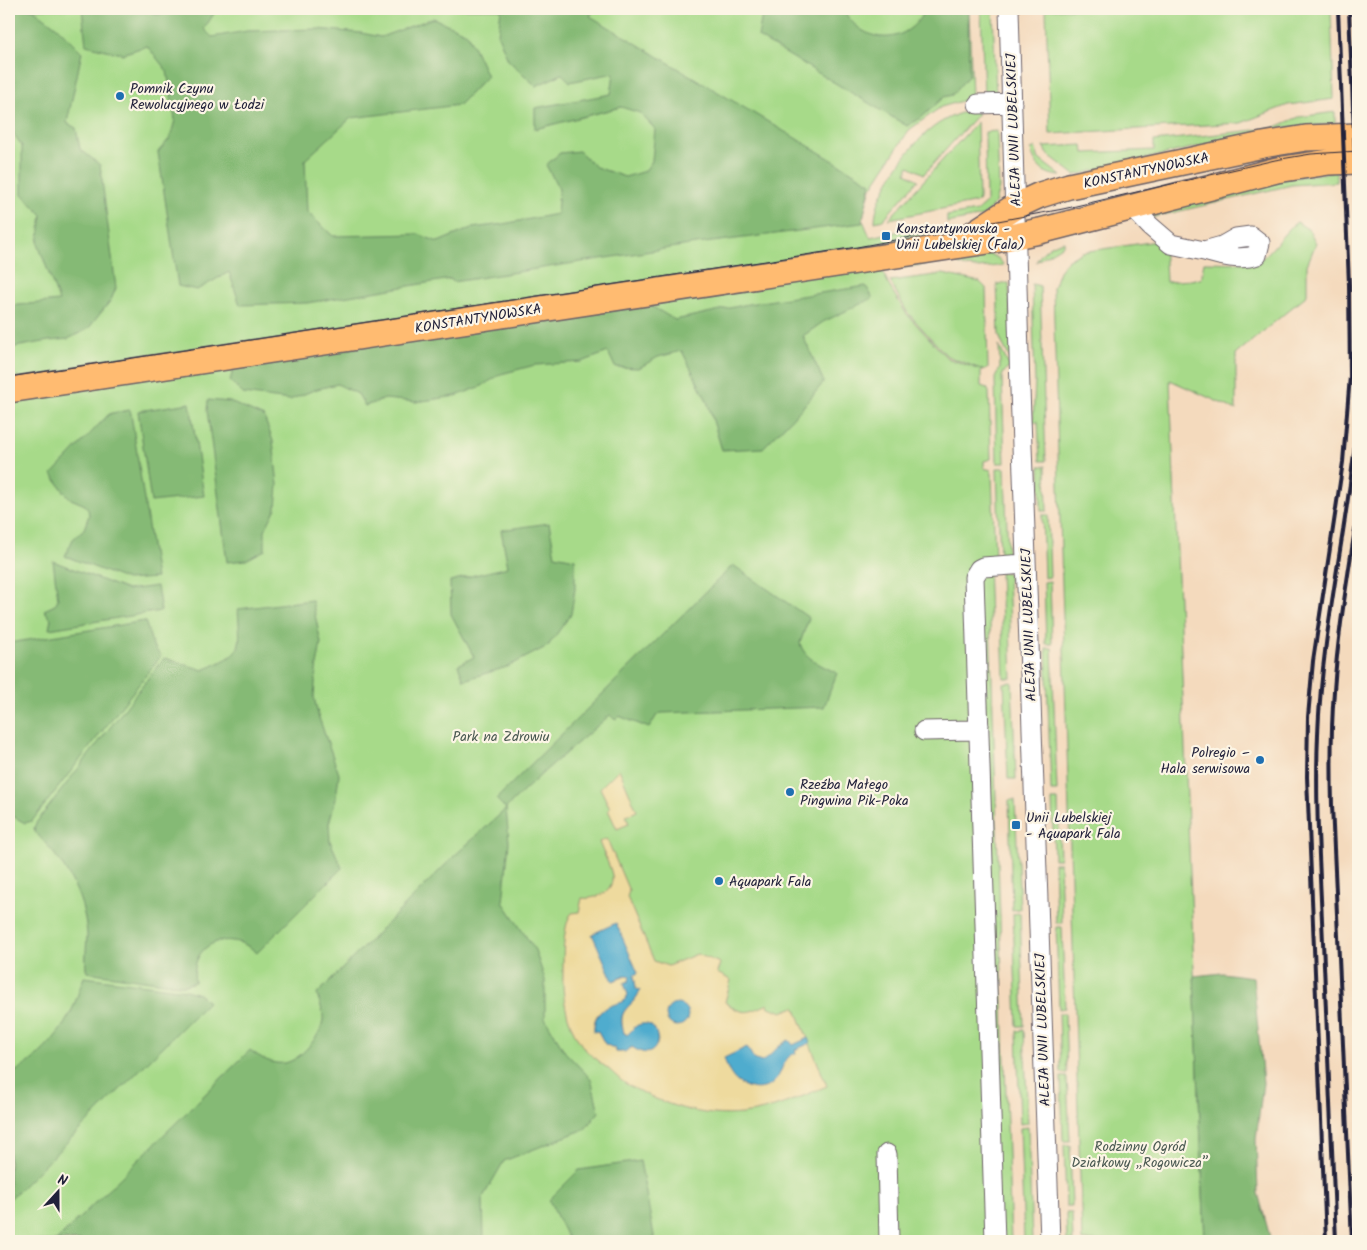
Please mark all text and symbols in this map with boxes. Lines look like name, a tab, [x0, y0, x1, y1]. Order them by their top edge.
street label: ALEJA UNII LUBELSKIEJ	[1000, 53, 1028, 207]
place label: Pomnik Czynu Rewolucyjnego w Łodzi	[130, 78, 265, 116]
marker: Pomnik Czynu Rewolucyjnego w Łodzi	[114, 90, 126, 102]
street label: KONSTANTYNOWSKA	[1081, 147, 1211, 195]
place label: Konstantynowska - Unii Lubelskiej (Fala)	[896, 218, 1025, 256]
marker: Konstantynowska - Unii Lubelskiej (Fala)	[880, 230, 892, 242]
street label: KONSTANTYNOWSKA	[413, 298, 543, 340]
street label: ALEJA UNII LUBELSKIEJ	[1015, 548, 1043, 702]
park label: Park na Zdrowiu	[453, 726, 550, 748]
place label: Polregio – Hala serwisowa	[1160, 742, 1250, 780]
marker: Polregio – Hala serwisowa	[1254, 754, 1266, 766]
place label: Rzeźba Małego Pingwina Pik-Poka	[800, 774, 908, 812]
marker: Rzeźba Małego Pingwina Pik-Poka	[784, 786, 796, 798]
place label: Unii Lubelskiej - Aquapark Fala	[1026, 807, 1120, 845]
marker: Unii Lubelskiej - Aquapark Fala	[1010, 819, 1022, 831]
place label: Aquapark Fala	[729, 871, 811, 893]
marker: Aquapark Fala	[713, 875, 725, 887]
street label: ALEJA UNII LUBELSKIEJ	[1029, 953, 1057, 1107]
park label: Rodzinny Ogród Działkowy „Rogowicza”	[1071, 1136, 1209, 1174]
north arrow	[32, 1168, 82, 1218]
text: N	[54, 1169, 71, 1193]

